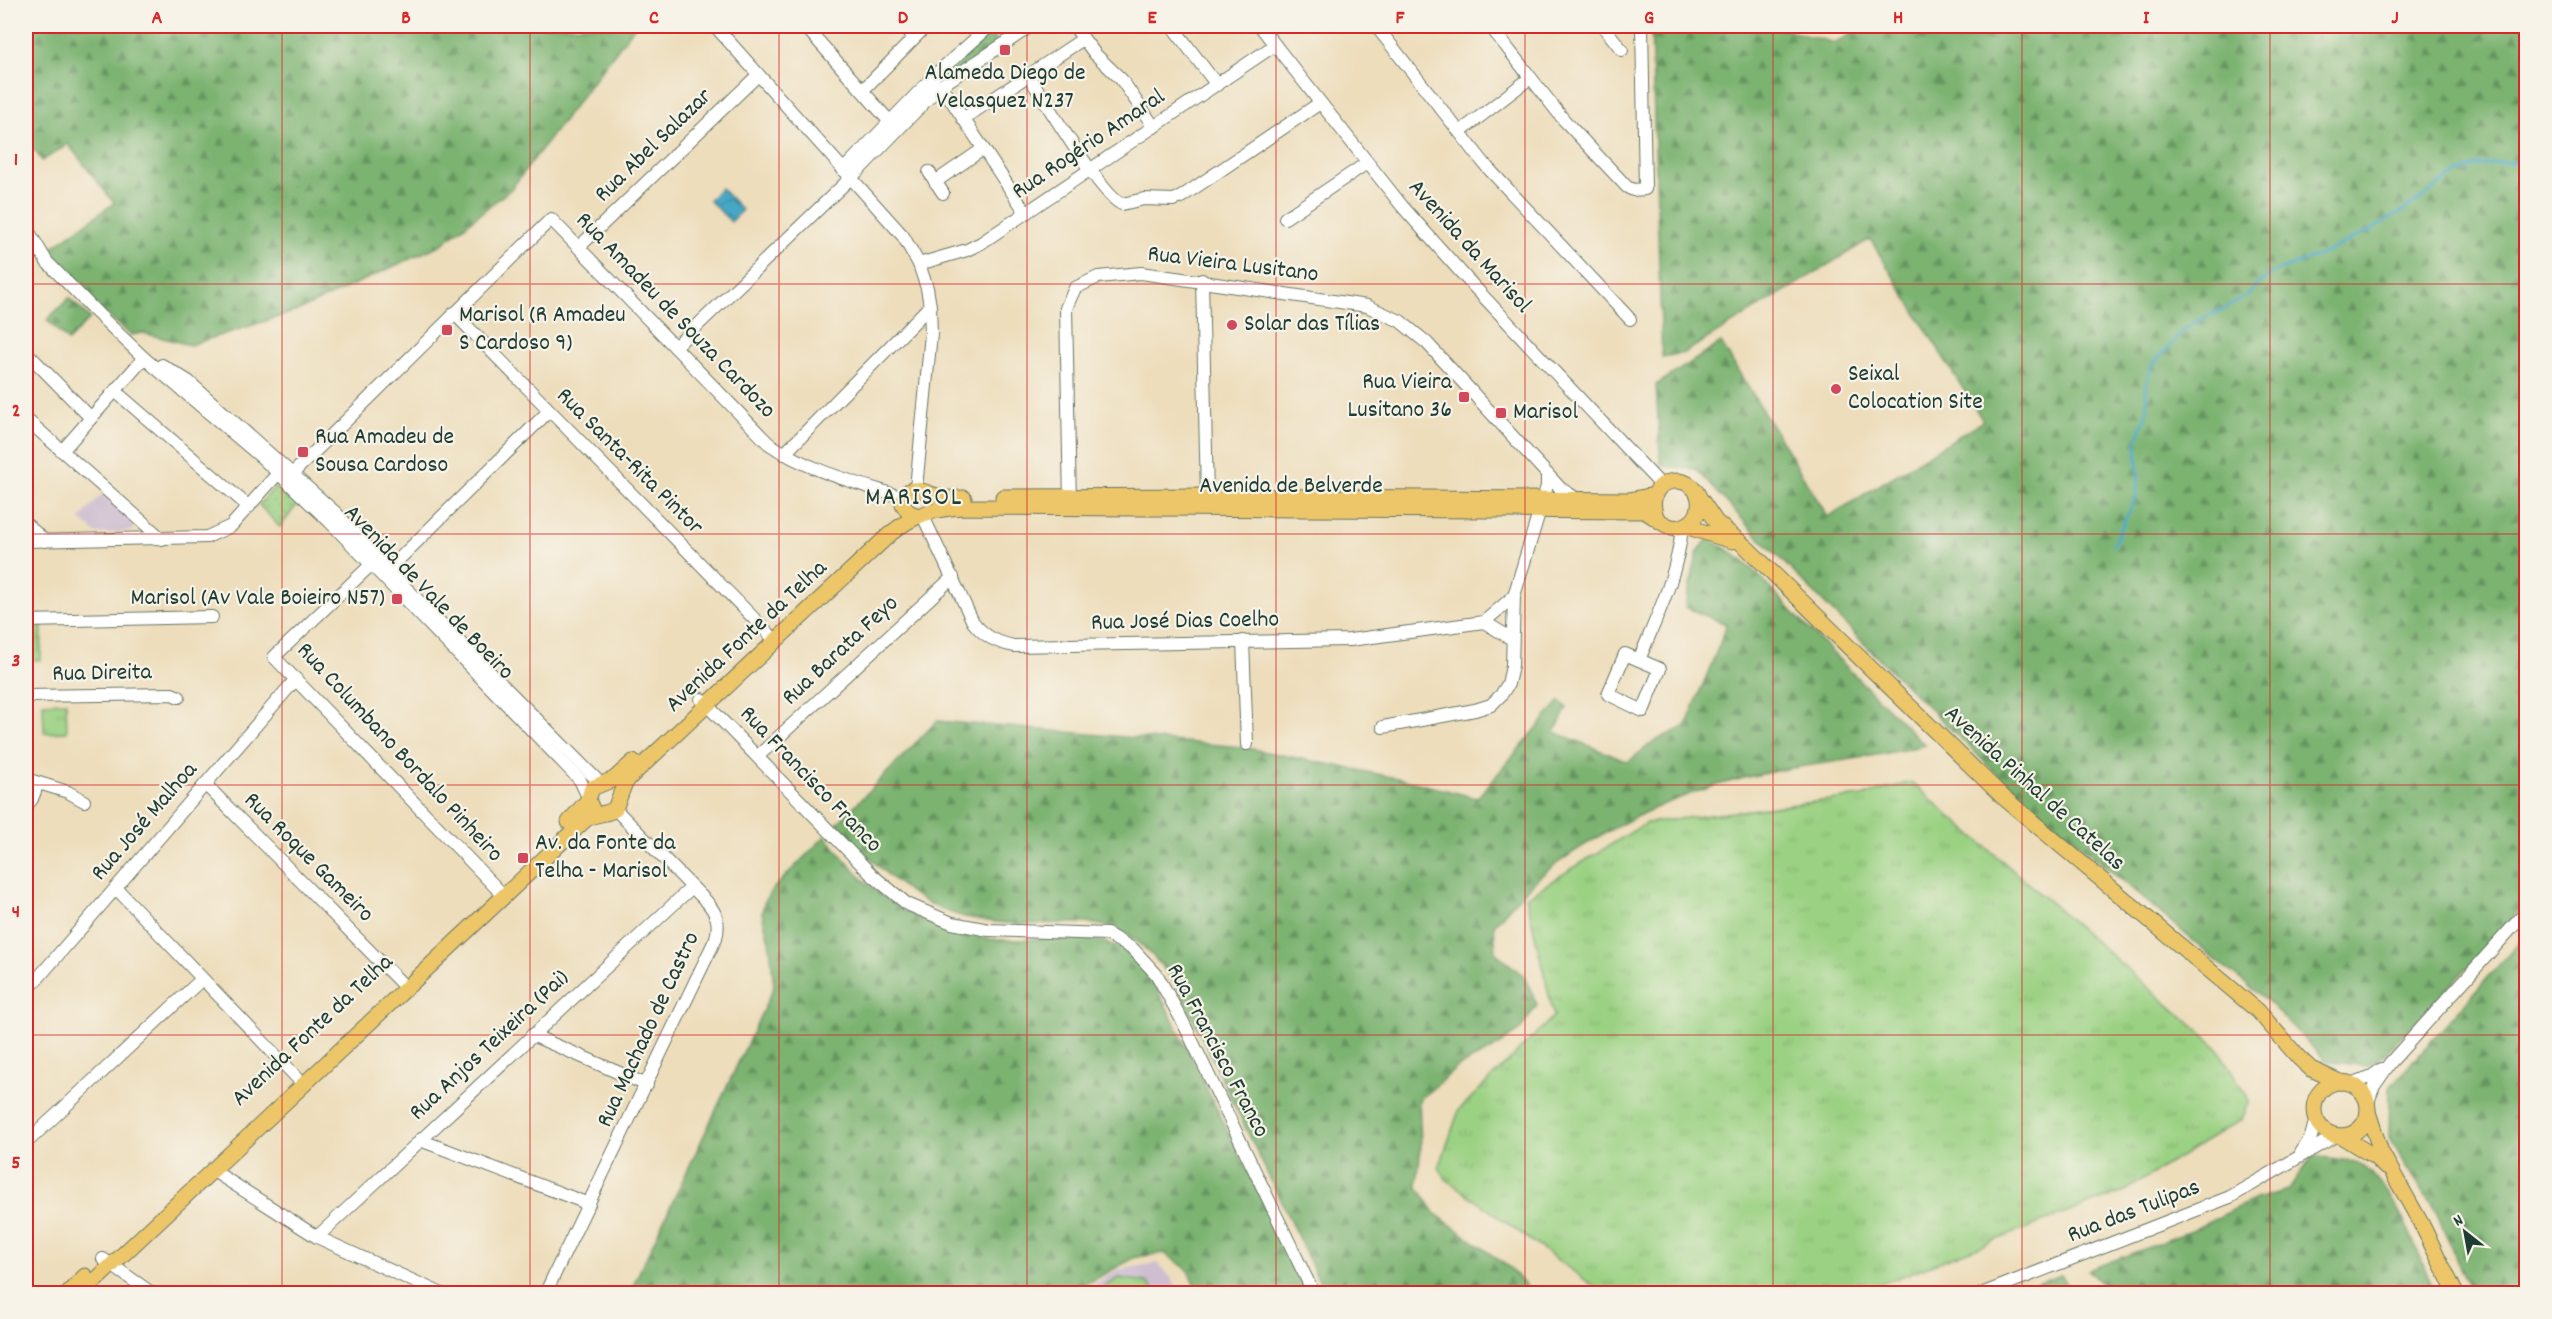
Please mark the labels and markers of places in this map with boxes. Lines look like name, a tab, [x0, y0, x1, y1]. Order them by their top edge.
marker: Alameda Diego de Velasquez N237	[998, 43, 1012, 57]
place label: Alameda Diego de Velasquez N237	[925, 57, 1085, 119]
place label: Marisol (R Amadeu S Cardoso 9)	[459, 299, 626, 361]
place label: Solar das Tílias	[1244, 308, 1380, 342]
marker: Solar das Tílias	[1225, 318, 1239, 332]
marker: Marisol (R Amadeu S Cardoso 9)	[440, 323, 454, 337]
place label: Seixal Colocation Site	[1848, 358, 1983, 420]
place label: Rua Vieira Lusitano 36	[1348, 366, 1453, 428]
marker: Seixal Colocation Site	[1829, 382, 1843, 396]
marker: Rua Vieira Lusitano 36	[1457, 390, 1471, 404]
place label: Marisol	[1513, 396, 1578, 430]
marker: Marisol	[1494, 406, 1508, 420]
place label: Rua Amadeu de Sousa Cardoso	[315, 421, 454, 483]
marker: Rua Amadeu de Sousa Cardoso	[296, 445, 310, 459]
place label: Marisol (Av Vale Boieiro N57)	[131, 582, 385, 616]
marker: Marisol (Av Vale Boieiro N57)	[390, 592, 404, 606]
place label: Av. da Fonte da Telha - Marisol	[535, 827, 676, 889]
marker: Av. da Fonte da Telha - Marisol	[516, 851, 530, 865]

